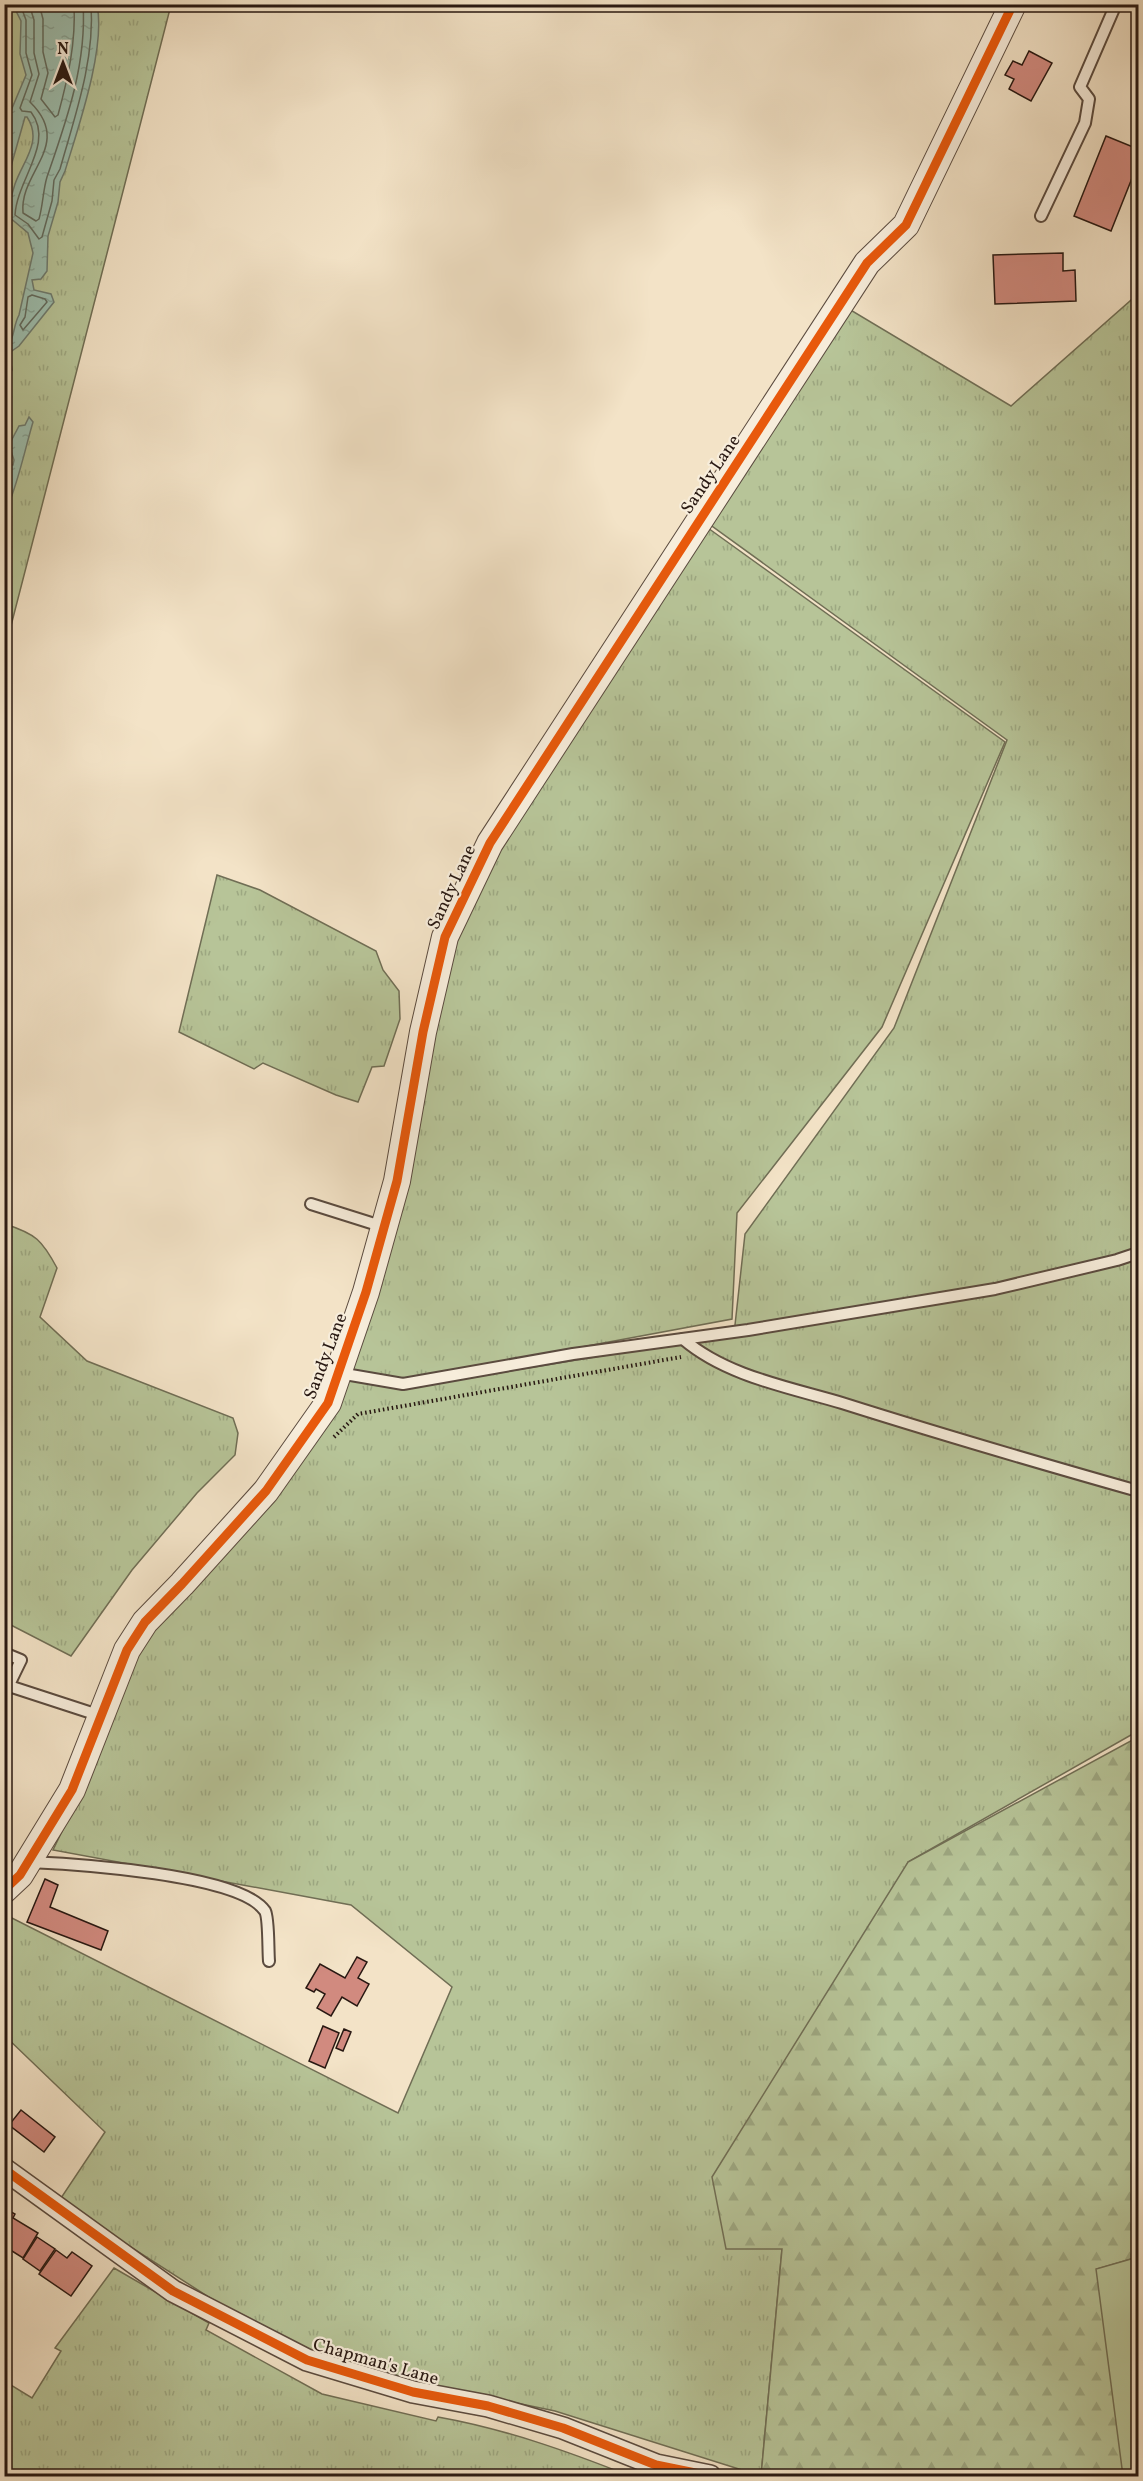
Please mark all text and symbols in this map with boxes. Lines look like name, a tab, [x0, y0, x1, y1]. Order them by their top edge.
north arrow	[33, 33, 93, 93]
text: N	[57, 39, 69, 61]
street label: Sandy Lane	[675, 430, 747, 520]
street label: Sandy Lane	[422, 841, 483, 934]
street label: Sandy Lane	[298, 1310, 354, 1403]
street label: Chapman's Lane	[310, 2333, 441, 2392]

